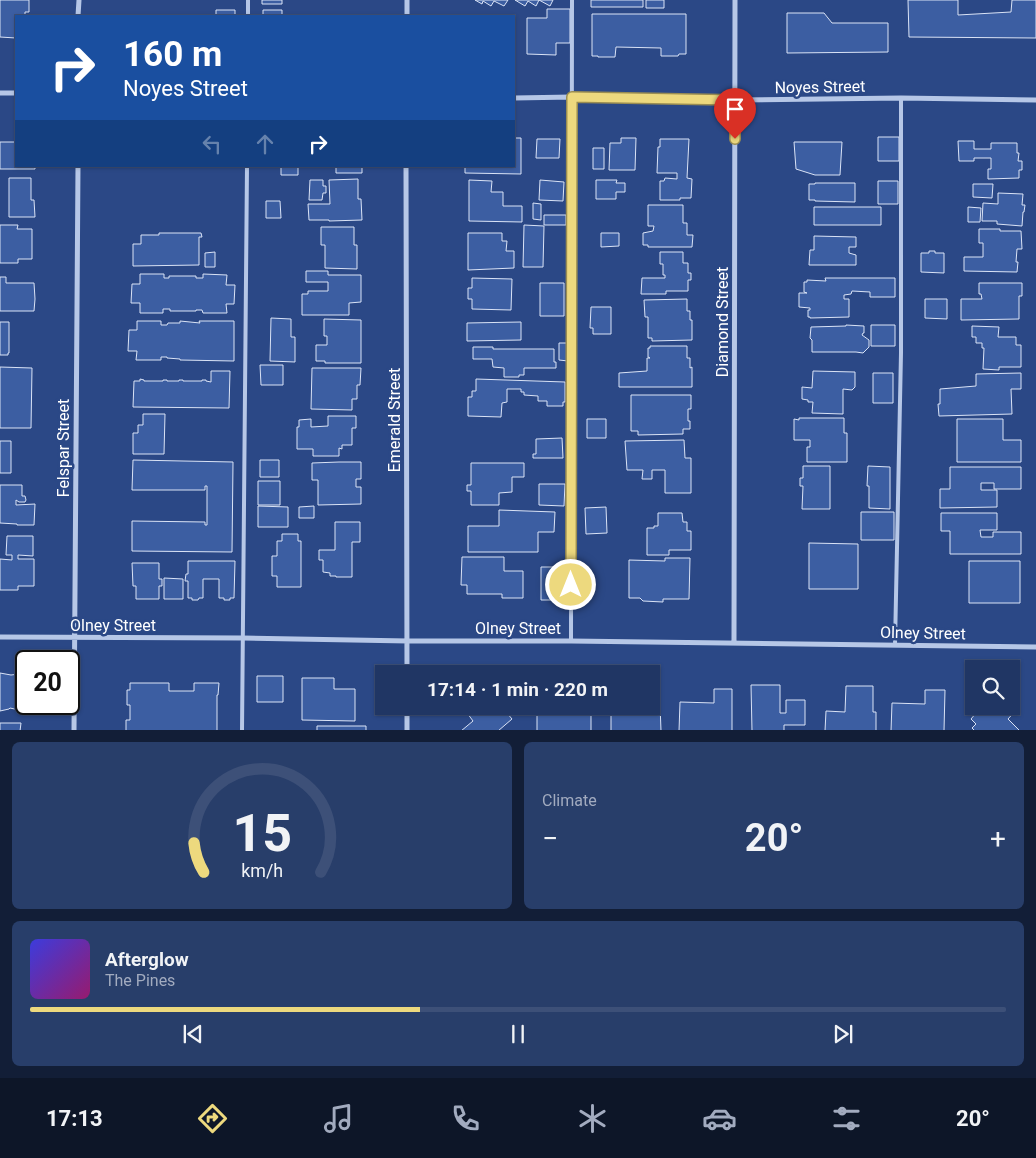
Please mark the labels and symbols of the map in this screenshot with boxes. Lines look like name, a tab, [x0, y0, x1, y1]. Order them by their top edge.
street label: Noyes Street	[774, 77, 866, 97]
pin	[714, 88, 756, 139]
street label: Diamond Street	[713, 267, 732, 377]
street label: Emerald Street	[385, 368, 404, 472]
street label: Felspar Street	[54, 399, 73, 497]
position arrow	[544, 558, 596, 610]
street label: Olney Street	[70, 616, 156, 635]
street label: Olney Street	[475, 619, 561, 638]
street label: Olney Street	[880, 623, 966, 643]
speed limit sign: 20	[15, 650, 80, 715]

